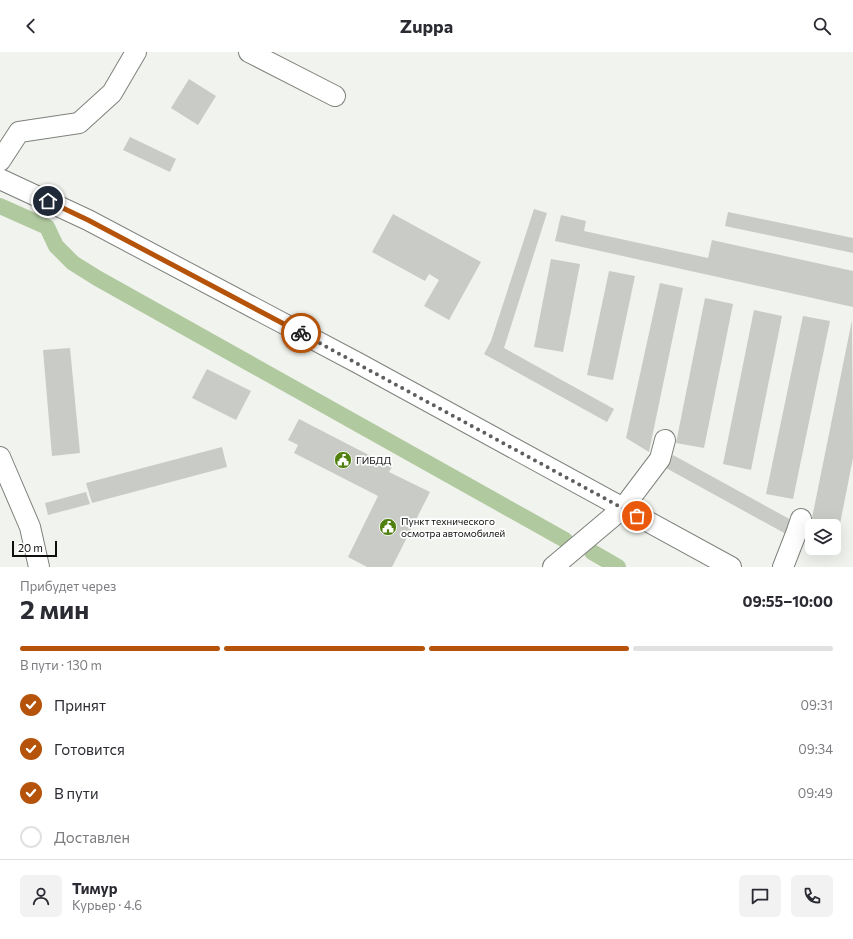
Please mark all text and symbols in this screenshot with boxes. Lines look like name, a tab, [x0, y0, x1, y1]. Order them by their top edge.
icon: back	[20, 15, 42, 37]
text: Zuppa	[400, 15, 453, 37]
icon: search	[811, 15, 833, 37]
pin	[31, 184, 65, 218]
icon: home	[37, 190, 59, 212]
courier	[281, 313, 321, 353]
icon: bike	[290, 322, 312, 344]
public building icon: ГИБДД	[333, 450, 353, 470]
place label: ГИБДД	[356, 454, 392, 466]
pin	[620, 499, 654, 533]
icon: bag	[626, 505, 648, 527]
place label: Пункт технического осмотра автомобилей	[401, 515, 505, 539]
public building icon: Пункт технического осмотра автомобилей	[378, 517, 398, 537]
map controls	[805, 519, 841, 555]
button: layers	[805, 519, 841, 555]
scale bar	[12, 539, 57, 558]
text: 20 m	[18, 541, 43, 554]
text: Прибудет через	[20, 578, 116, 594]
text: 09:55–10:00	[742, 592, 833, 610]
text: 2 мин	[20, 593, 89, 624]
text: В пути · 130 m	[20, 657, 102, 673]
icon: check	[20, 694, 42, 716]
text: Принят	[54, 696, 106, 714]
text: 09:31	[801, 697, 833, 713]
icon: check	[20, 738, 42, 760]
text: Готовится	[54, 740, 125, 758]
text: 09:34	[798, 741, 833, 757]
icon: check	[20, 782, 42, 804]
text: В пути	[54, 784, 99, 802]
text: 09:49	[798, 785, 833, 801]
text: Доставлен	[54, 828, 130, 846]
button: person	[20, 875, 62, 917]
button: chat	[739, 875, 781, 917]
button: phone	[791, 875, 833, 917]
text: Тимур	[72, 879, 117, 897]
text: Курьер · 4.6	[72, 897, 142, 913]

